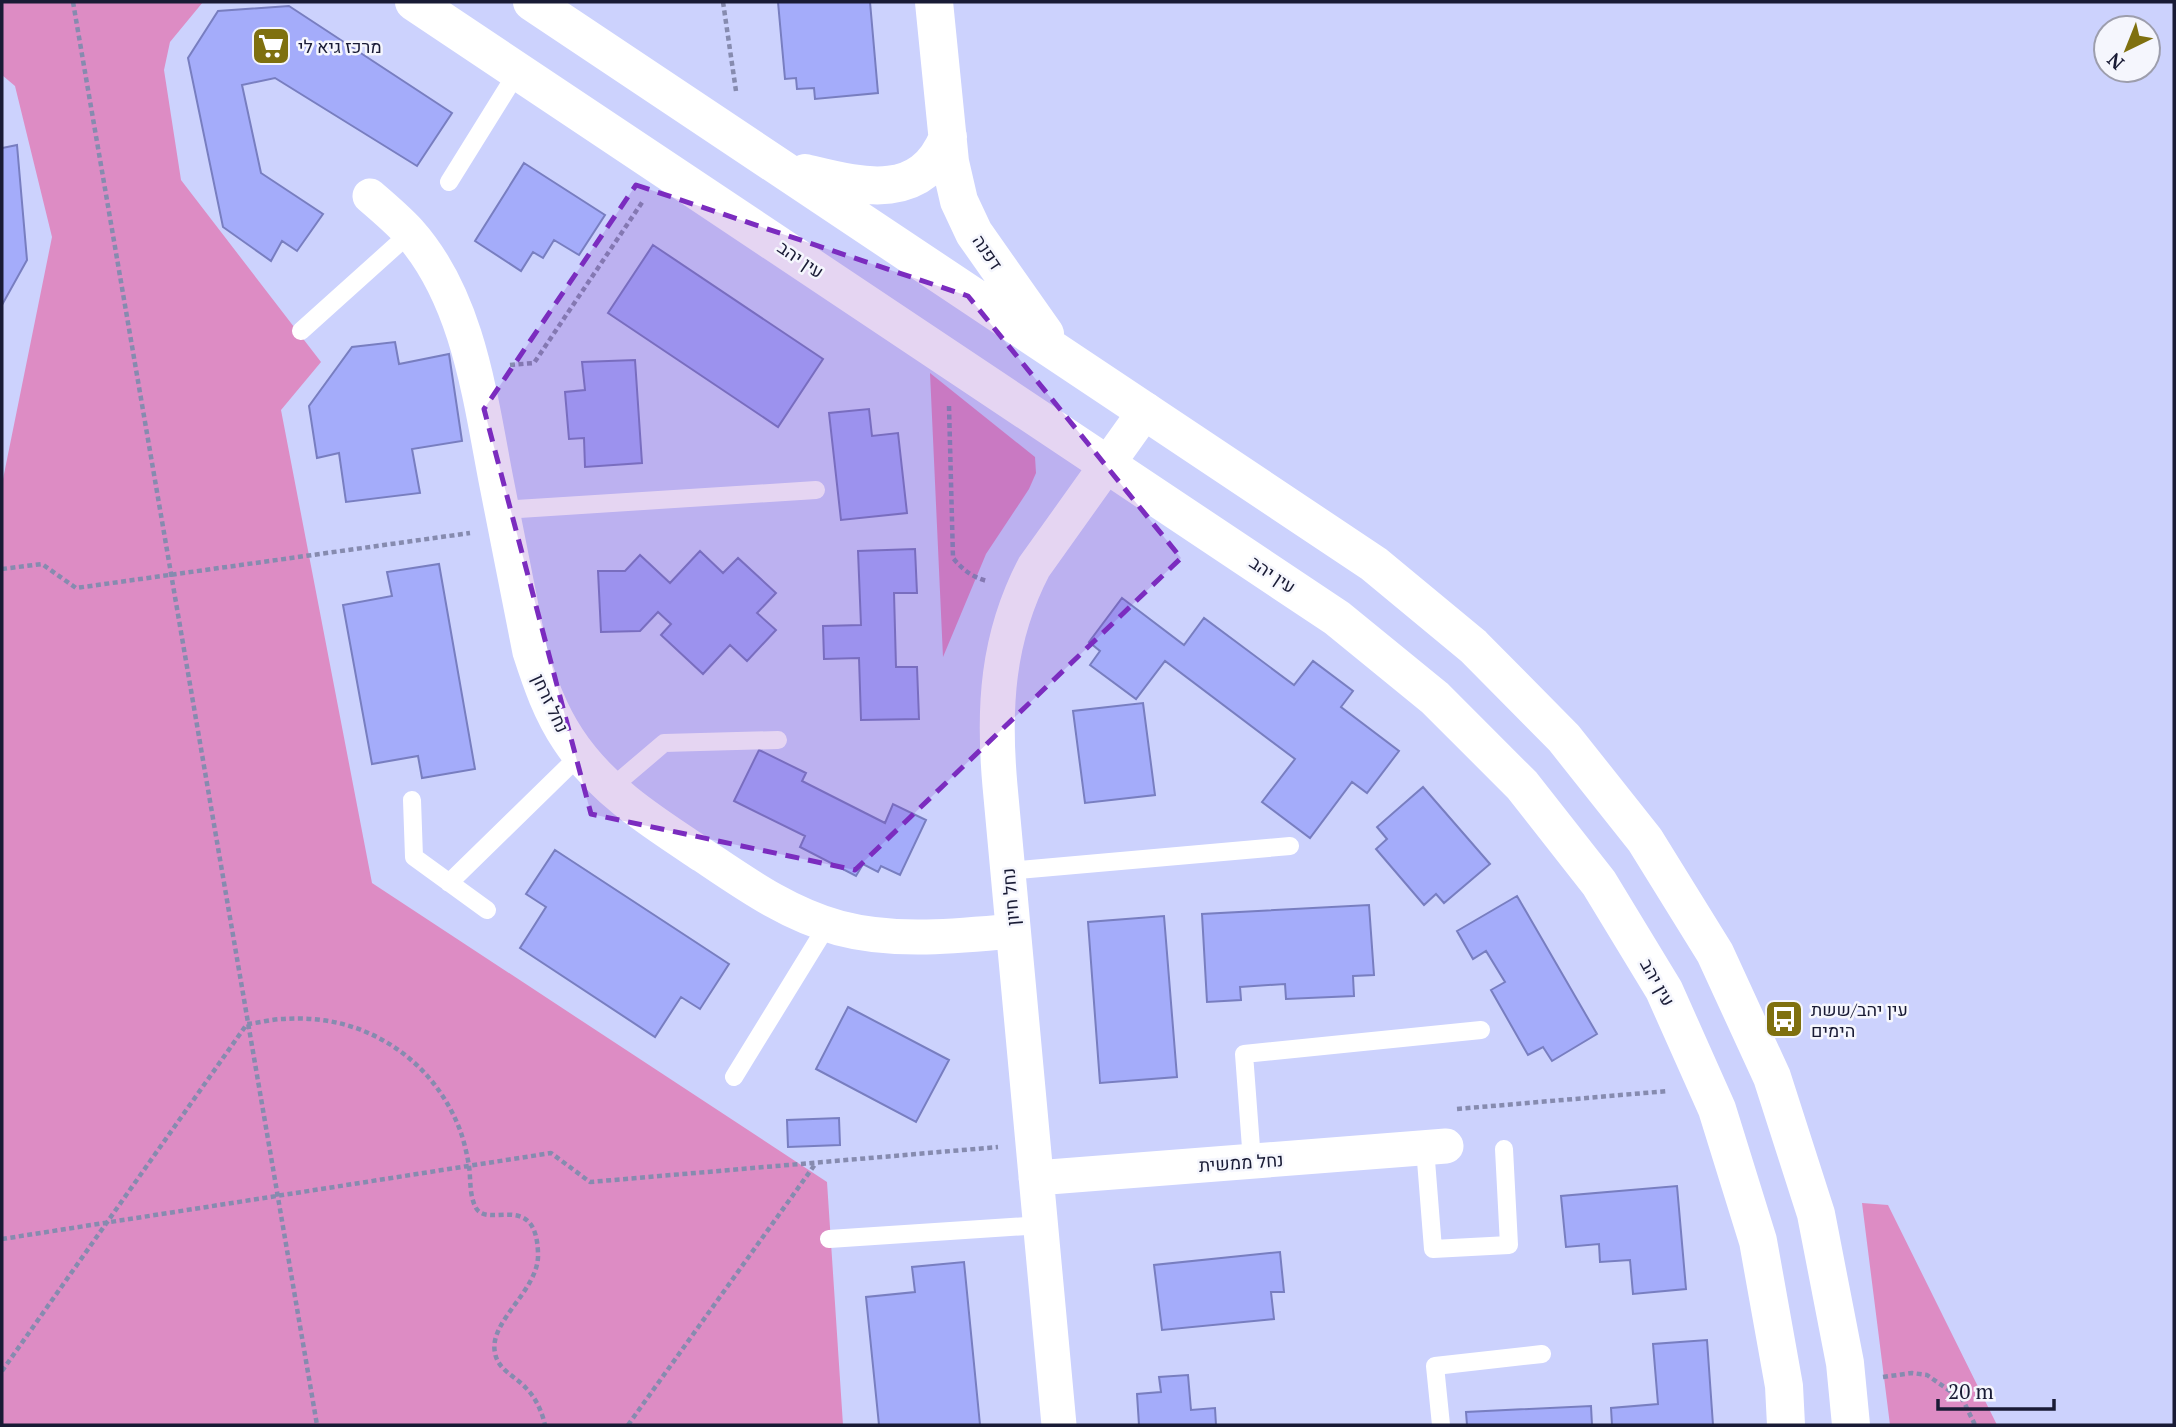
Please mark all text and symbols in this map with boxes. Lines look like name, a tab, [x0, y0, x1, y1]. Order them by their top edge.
north arrow	[2092, 14, 2162, 84]
supermarket icon: מרכז גיא לי	[250, 25, 292, 67]
place label: מרכז גיא לי	[298, 34, 382, 58]
text: N	[2101, 47, 2129, 76]
street label: דפנה	[967, 230, 1009, 274]
street label: עין יהב	[773, 235, 829, 283]
street label: עין יהב	[1245, 550, 1301, 598]
street label: נחל זרחן	[527, 670, 575, 736]
street label: נחל חיון	[996, 867, 1024, 927]
street label: עין יהב	[1635, 954, 1681, 1010]
place label: עין יהב/ששת הימים	[1811, 997, 1908, 1042]
bus stop icon: עין יהב/ששת הימים	[1763, 998, 1805, 1040]
street label: נחל ממשית	[1198, 1147, 1284, 1177]
scale bar	[1938, 1368, 2054, 1412]
text: 20 m	[1948, 1377, 1994, 1405]

